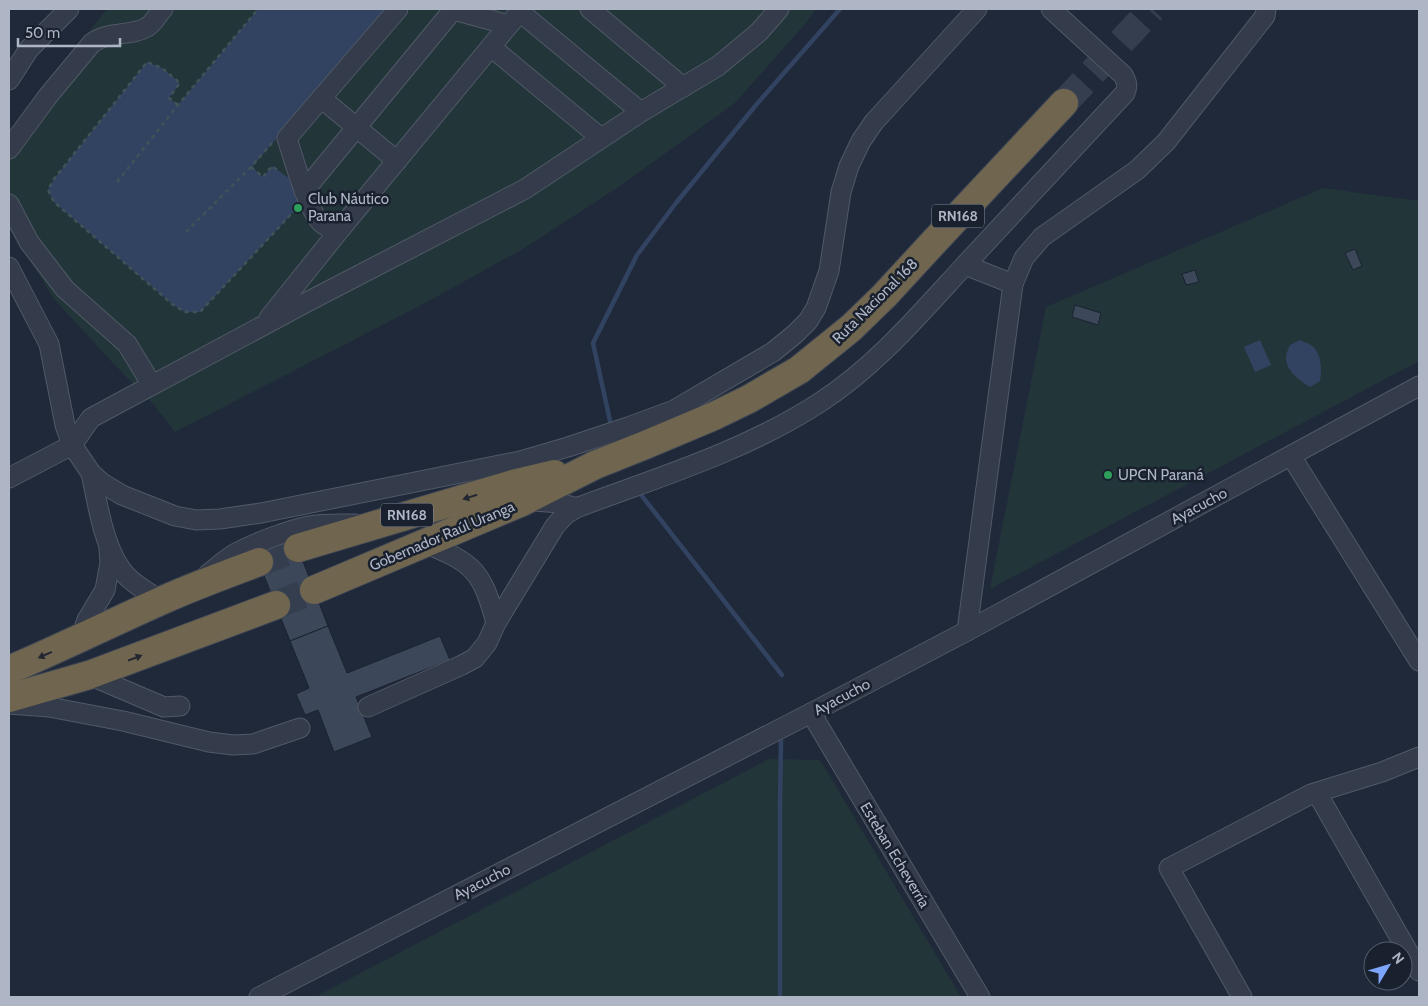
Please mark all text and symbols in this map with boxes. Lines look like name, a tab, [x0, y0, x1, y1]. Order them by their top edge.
scale bar	[18, 15, 120, 47]
text: 50 m	[25, 24, 60, 42]
place label: Club Náutico Parana	[308, 190, 389, 225]
marker: Club Náutico Parana	[292, 202, 304, 214]
road number: RN168	[932, 205, 984, 228]
street label: Ruta Nacional 168	[829, 255, 921, 347]
place label: UPCN Paraná	[1118, 466, 1204, 484]
marker: UPCN Paraná	[1102, 469, 1114, 481]
street label: Ayacucho	[1168, 484, 1230, 528]
one-way arrow	[462, 493, 477, 501]
street label: Gobernador Raúl Uranga	[367, 497, 518, 575]
road number: RN168	[381, 504, 433, 526]
one-way arrow	[38, 651, 52, 659]
one-way arrow	[128, 654, 143, 662]
street label: Ayacucho	[811, 675, 873, 719]
street label: Esteban Echeverría	[856, 799, 934, 912]
street label: Ayacucho	[451, 860, 513, 904]
north arrow	[1363, 941, 1413, 991]
text: N	[1388, 949, 1408, 967]

